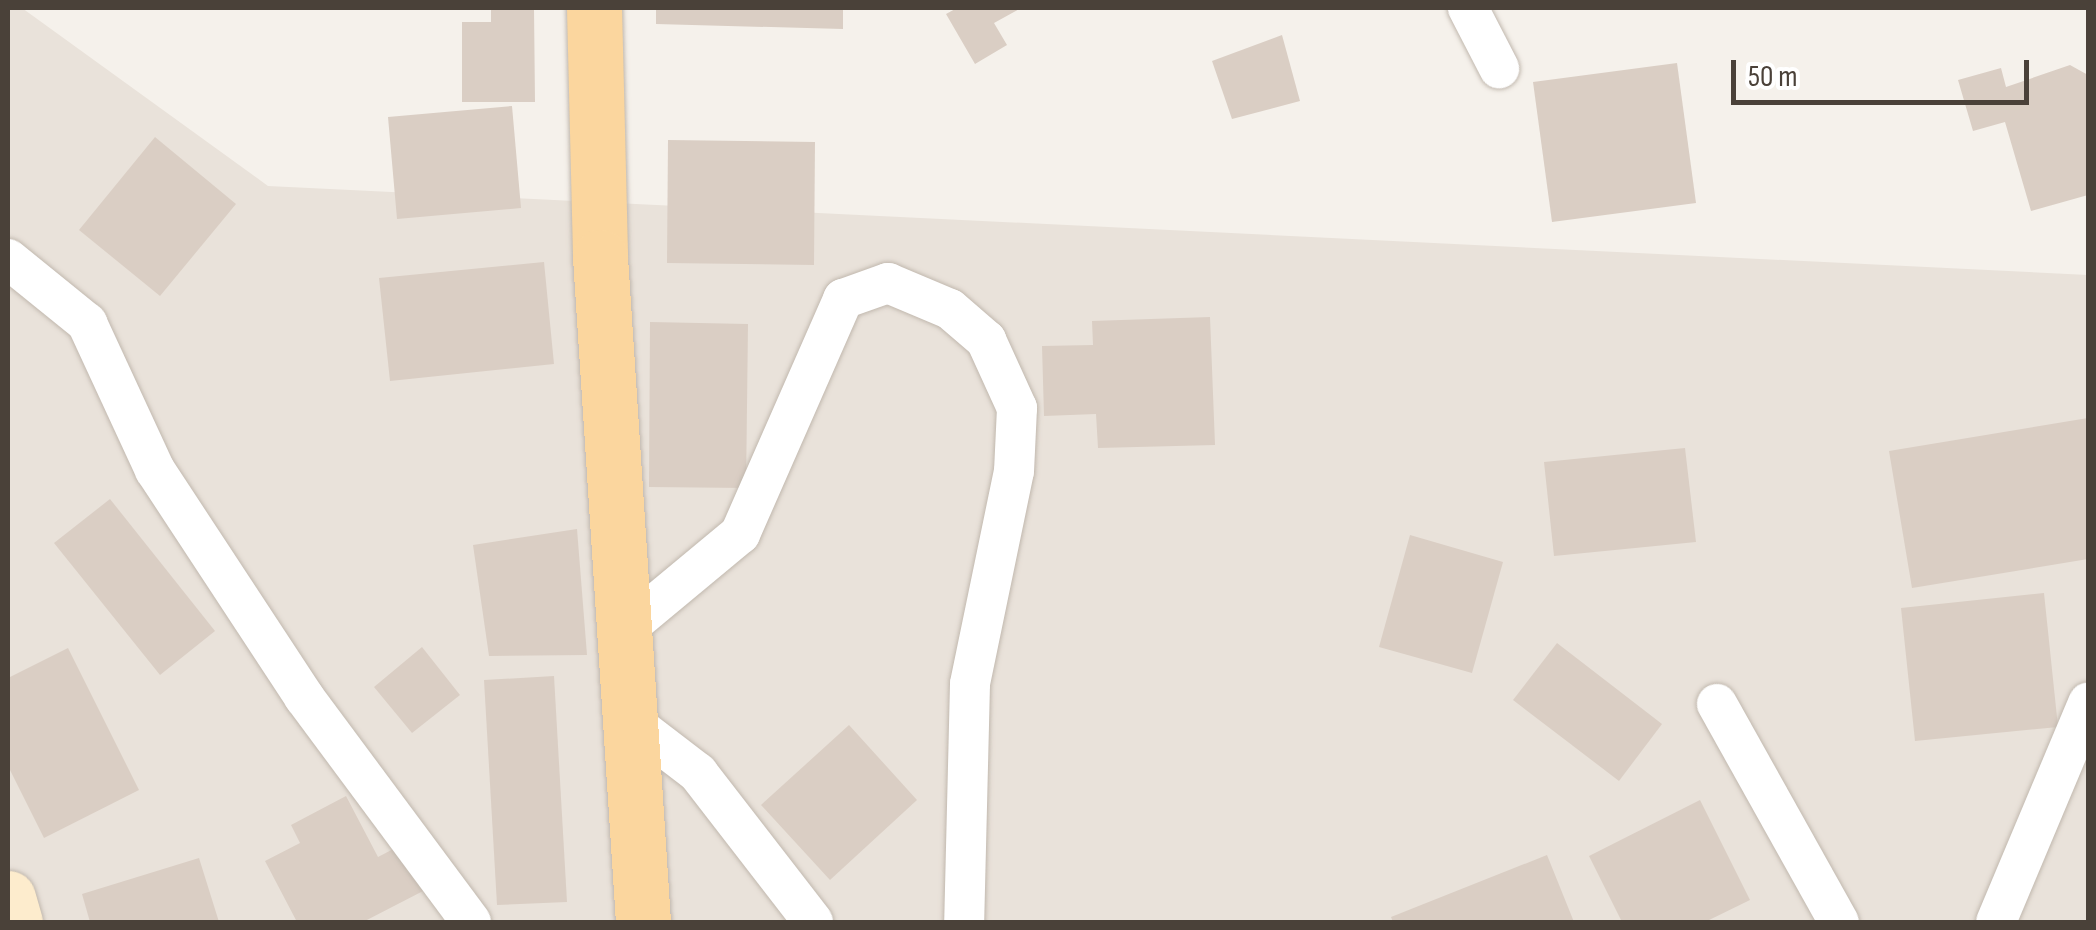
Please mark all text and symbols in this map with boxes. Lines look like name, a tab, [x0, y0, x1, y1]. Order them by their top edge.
scale bar	[1736, 40, 2034, 102]
text: 50 m	[1748, 59, 1797, 95]

